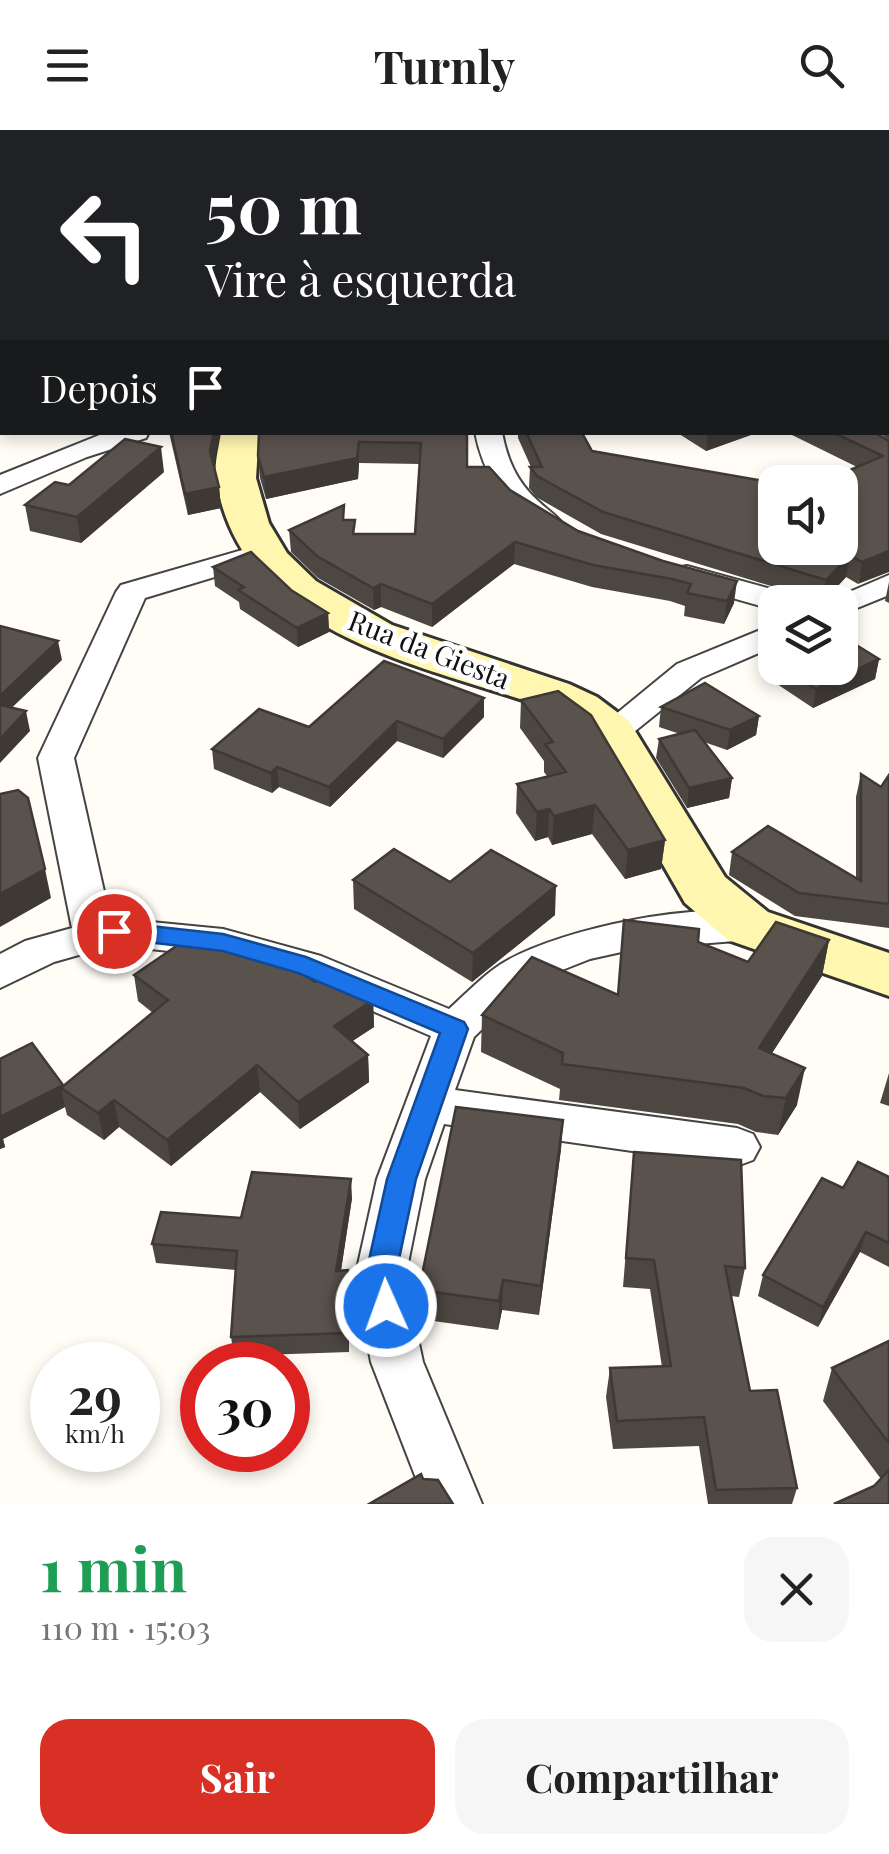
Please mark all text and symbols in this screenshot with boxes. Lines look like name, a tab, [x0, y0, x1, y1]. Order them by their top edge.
text: Turnly	[374, 35, 515, 95]
icon: menu	[40, 38, 95, 93]
icon: search	[794, 38, 849, 93]
text: 50 m	[205, 158, 362, 252]
icon: left	[40, 170, 170, 300]
text: Vire à esquerda	[205, 248, 516, 308]
icon: arrive	[178, 360, 233, 415]
text: Depois	[40, 362, 158, 413]
map controls	[758, 465, 858, 685]
button: sound	[758, 465, 858, 565]
button: layers	[758, 585, 858, 685]
street label: Rua da Giesta	[343, 601, 516, 696]
pin	[72, 889, 157, 974]
icon: arrive	[87, 904, 142, 959]
position arrow	[334, 1254, 438, 1358]
speed limit sign: 30	[180, 1342, 310, 1472]
text: 29	[68, 1361, 122, 1428]
text: km/h	[65, 1416, 125, 1449]
text: 1 min	[40, 1527, 187, 1607]
button: close	[744, 1537, 849, 1642]
text: 110 m · 15:03	[40, 1605, 211, 1648]
button: Sair	[40, 1719, 435, 1834]
button: Compartilhar	[455, 1719, 849, 1834]

